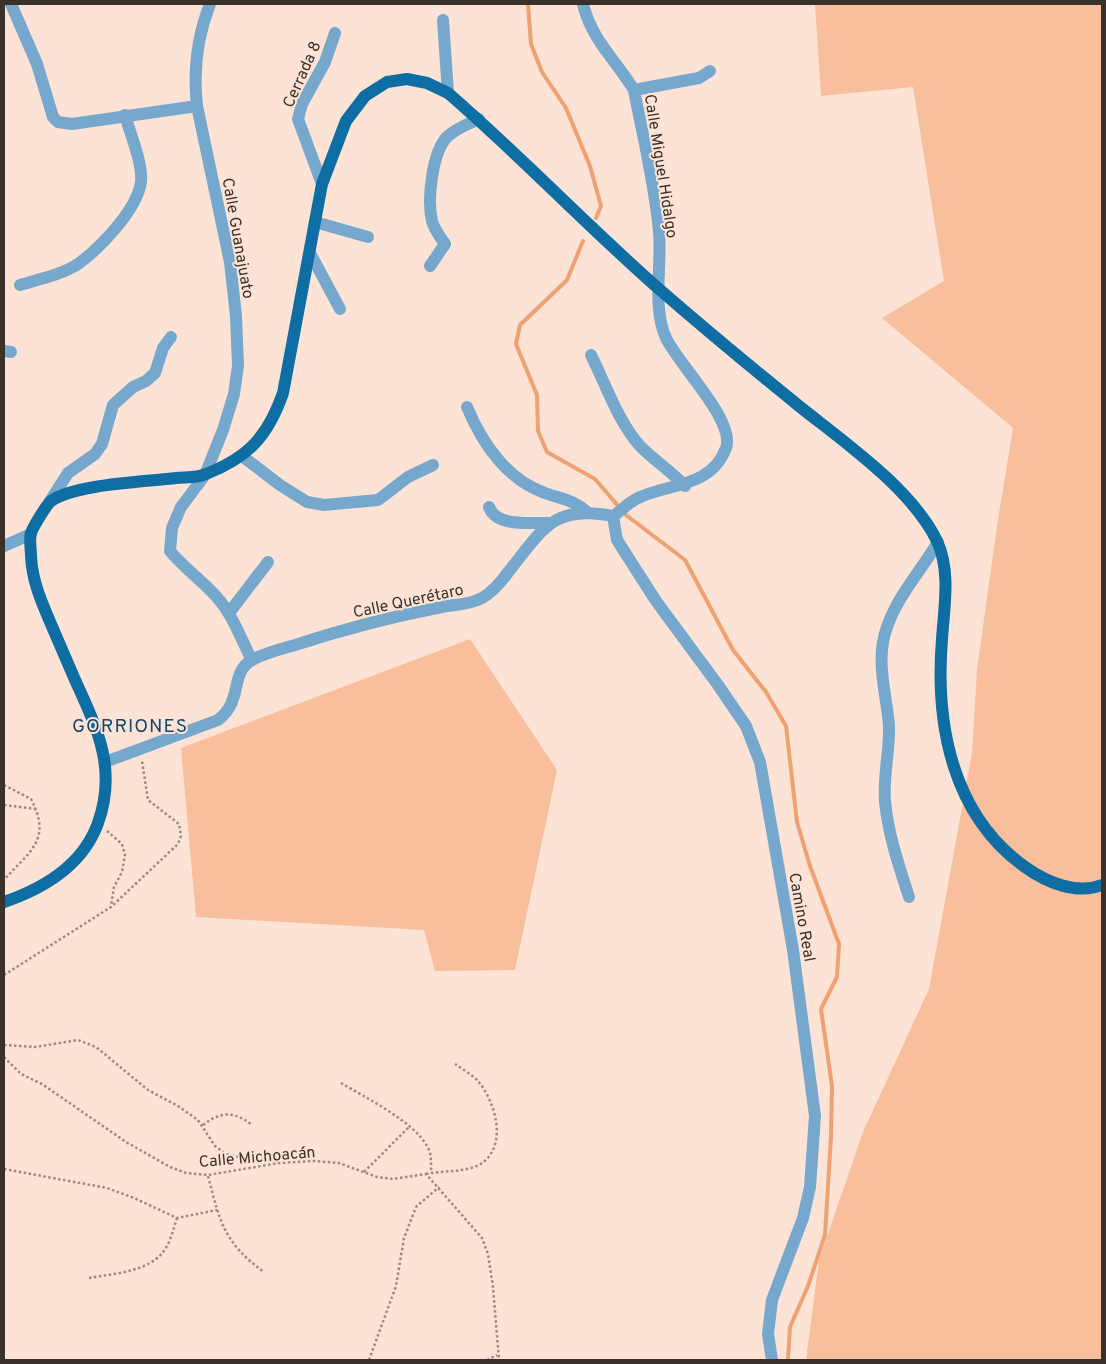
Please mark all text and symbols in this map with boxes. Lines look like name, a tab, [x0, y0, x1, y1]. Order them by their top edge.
street label: Cerrada 8	[279, 38, 326, 111]
street label: Calle Miguel Hidalgo	[639, 93, 681, 240]
street label: Calle Guanajuato	[217, 176, 258, 300]
street label: Calle Querétaro	[351, 580, 466, 623]
district label: GORRIONES	[72, 715, 188, 739]
street label: Camino Real	[783, 871, 819, 963]
street label: Calle Michoacán	[198, 1143, 316, 1173]

